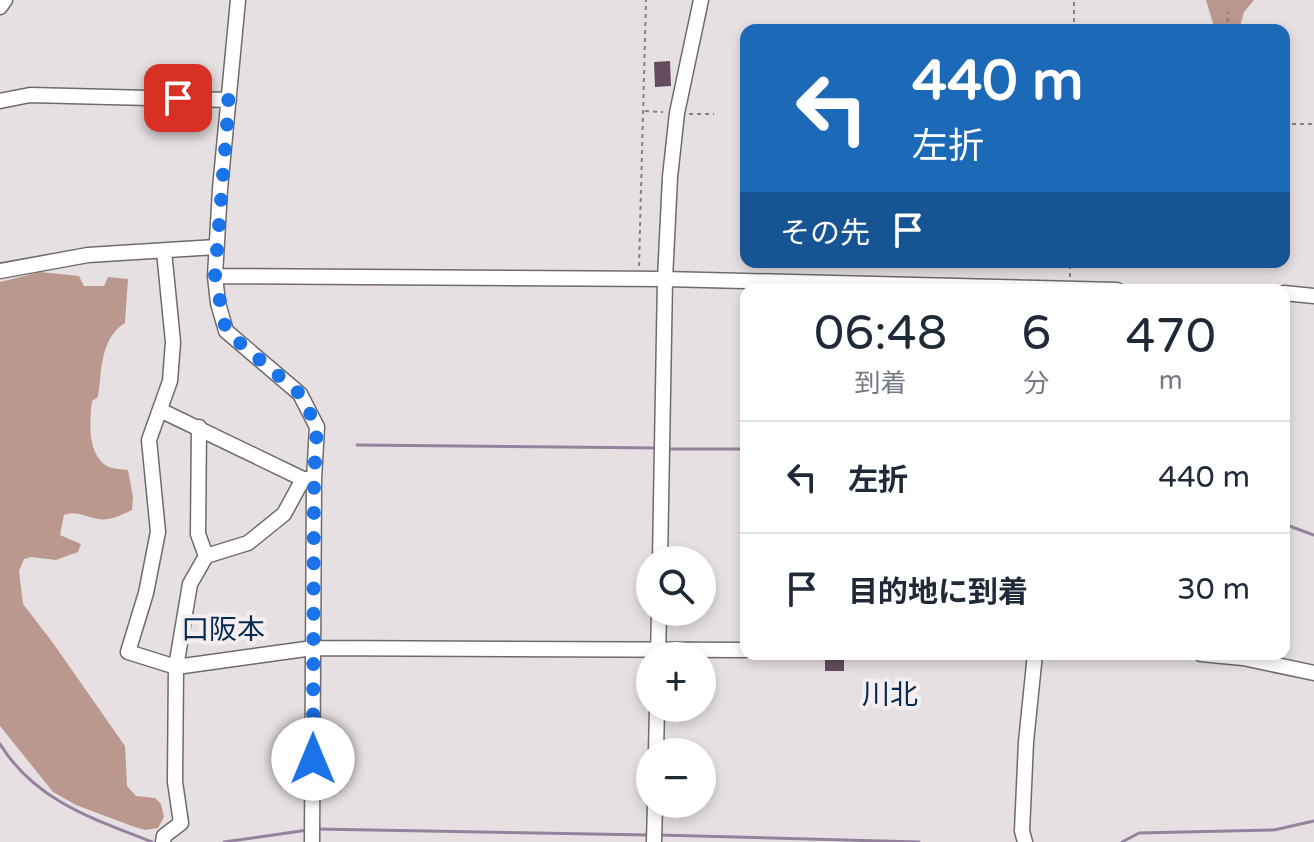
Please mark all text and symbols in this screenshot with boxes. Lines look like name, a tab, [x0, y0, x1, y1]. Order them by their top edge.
text: 440 m	[912, 48, 1083, 115]
icon: left	[780, 56, 884, 160]
pin	[144, 64, 212, 132]
icon: arrive	[156, 76, 200, 120]
text: 左折	[912, 125, 984, 168]
icon: arrive	[886, 208, 930, 252]
text: その先	[780, 215, 870, 252]
text: 06:48	[814, 305, 947, 363]
text: 6	[1021, 305, 1051, 363]
text: 470	[1125, 308, 1216, 366]
text: m	[1159, 365, 1183, 396]
text: 到着	[855, 368, 907, 399]
text: 分	[1023, 368, 1049, 399]
icon: left	[780, 455, 824, 499]
text: 440 m	[1158, 459, 1250, 496]
text: 左折	[848, 462, 908, 499]
map controls	[636, 546, 716, 818]
button: search	[636, 546, 716, 626]
icon: arrive	[780, 567, 824, 611]
text: 30 m	[1177, 571, 1250, 608]
text: 目的地に到着	[848, 574, 1028, 611]
district label: 口阪本	[181, 613, 265, 647]
button: +	[636, 642, 716, 722]
district label: 川北	[862, 678, 918, 712]
position arrow	[271, 717, 355, 801]
button: −	[636, 738, 716, 818]

